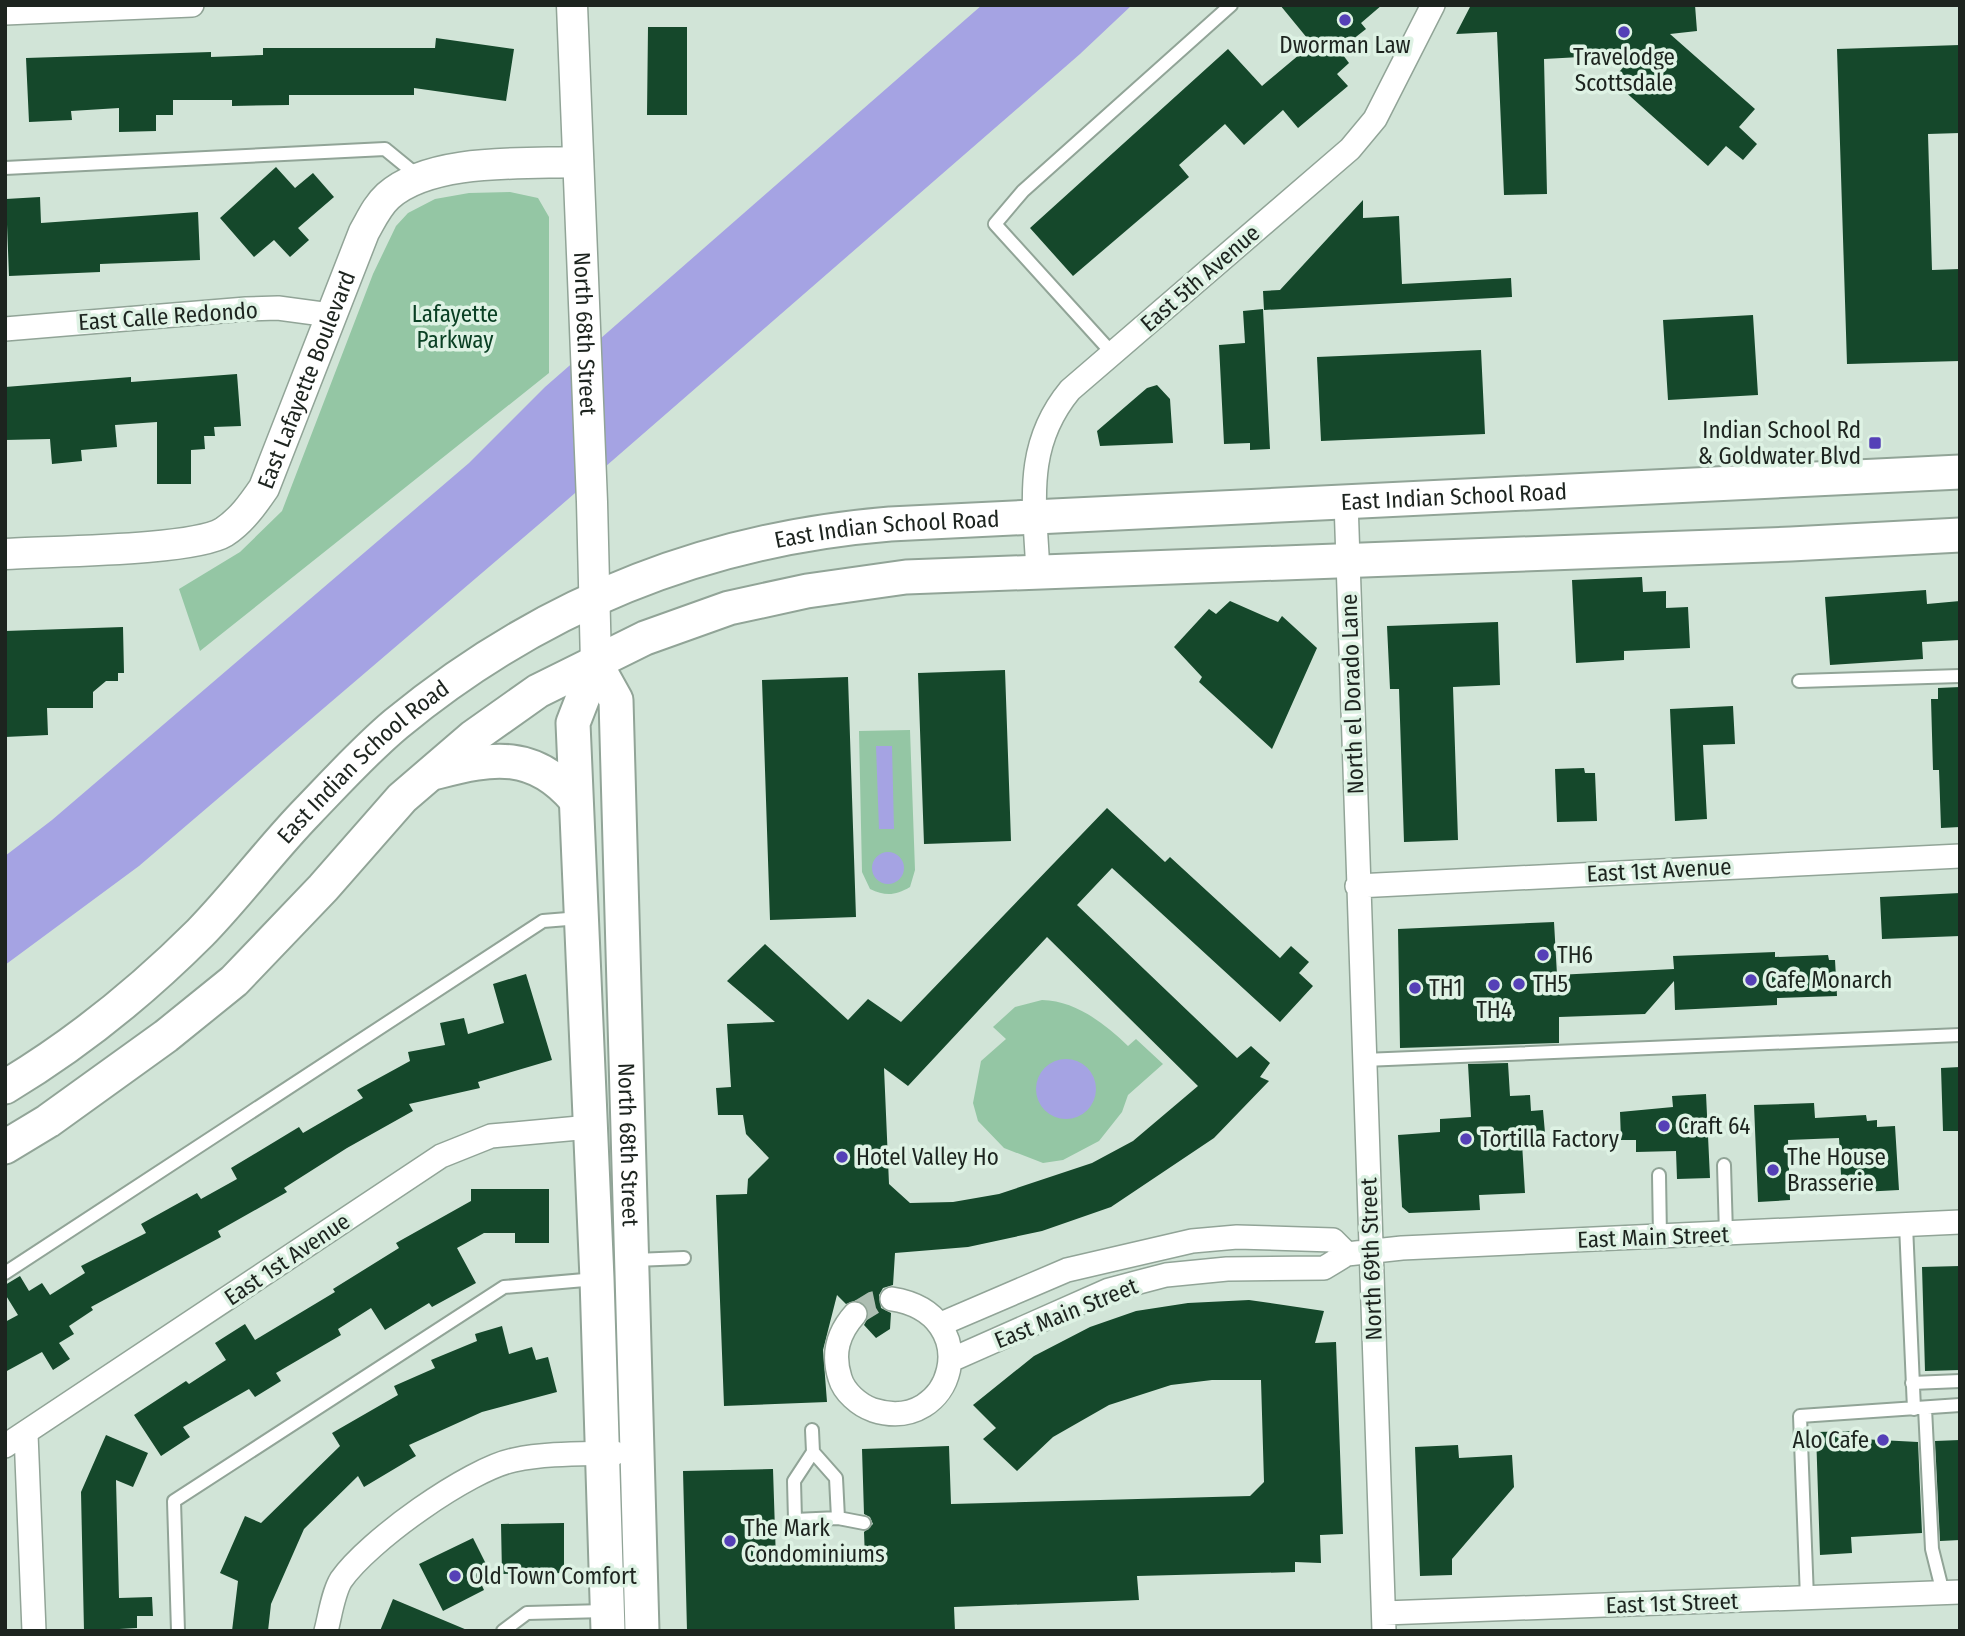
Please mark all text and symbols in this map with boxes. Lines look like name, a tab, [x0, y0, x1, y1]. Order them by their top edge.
marker: Dworman Law	[1337, 12, 1353, 28]
marker: Travelodge Scottsdale	[1616, 24, 1632, 40]
place label: Dworman Law	[1279, 31, 1411, 59]
place label: Travelodge Scottsdale	[1573, 43, 1675, 97]
street label: East 5th Avenue	[1135, 219, 1265, 337]
street label: North 68th Street	[568, 251, 603, 417]
street label: East Lafayette Boulevard	[251, 267, 361, 493]
street label: East Calle Redondo	[77, 296, 259, 336]
park label: Lafayette Parkway	[412, 300, 498, 354]
place label: Indian School Rd & Goldwater Blvd	[1698, 416, 1861, 470]
marker: Indian School Rd & Goldwater Blvd	[1867, 435, 1883, 451]
street label: East Indian School Road	[1340, 477, 1568, 516]
street label: East Indian School Road	[772, 505, 1000, 554]
street label: North el Dorado Lane	[1335, 593, 1369, 795]
street label: East Indian School Road	[271, 674, 454, 849]
street label: East 1st Avenue	[1586, 852, 1732, 888]
place label: TH6	[1557, 941, 1593, 969]
marker: TH6	[1535, 947, 1551, 963]
place label: Cafe Monarch	[1765, 966, 1893, 994]
place label: TH5	[1533, 970, 1568, 998]
marker: Cafe Monarch	[1743, 972, 1759, 988]
place label: TH1	[1429, 974, 1463, 1002]
marker: TH5	[1511, 976, 1527, 992]
marker: TH4	[1486, 977, 1502, 993]
marker: TH1	[1407, 980, 1423, 996]
place label: TH4	[1476, 996, 1512, 1024]
street label: North 68th Street	[612, 1062, 645, 1227]
place label: Craft 64	[1678, 1112, 1750, 1140]
marker: Craft 64	[1656, 1118, 1672, 1134]
place label: Tortilla Factory	[1480, 1125, 1620, 1153]
marker: Tortilla Factory	[1458, 1131, 1474, 1147]
place label: Hotel Valley Ho	[856, 1143, 999, 1171]
place label: The House Brasserie	[1787, 1143, 1886, 1197]
marker: Hotel Valley Ho	[834, 1149, 850, 1165]
marker: The House Brasserie	[1765, 1162, 1781, 1178]
street label: North 69th Street	[1354, 1177, 1388, 1341]
street label: East 1st Avenue	[219, 1207, 355, 1311]
street label: East Main Street	[1577, 1220, 1730, 1254]
street label: East Main Street	[990, 1271, 1142, 1354]
place label: Alo Cafe	[1793, 1426, 1869, 1454]
marker: Alo Cafe	[1875, 1432, 1891, 1448]
place label: The Mark Condominiums	[744, 1514, 885, 1568]
marker: The Mark Condominiums	[722, 1533, 738, 1549]
place label: Old Town Comfort	[469, 1562, 637, 1590]
marker: Old Town Comfort	[447, 1568, 463, 1584]
street label: East 1st Street	[1605, 1587, 1739, 1619]

